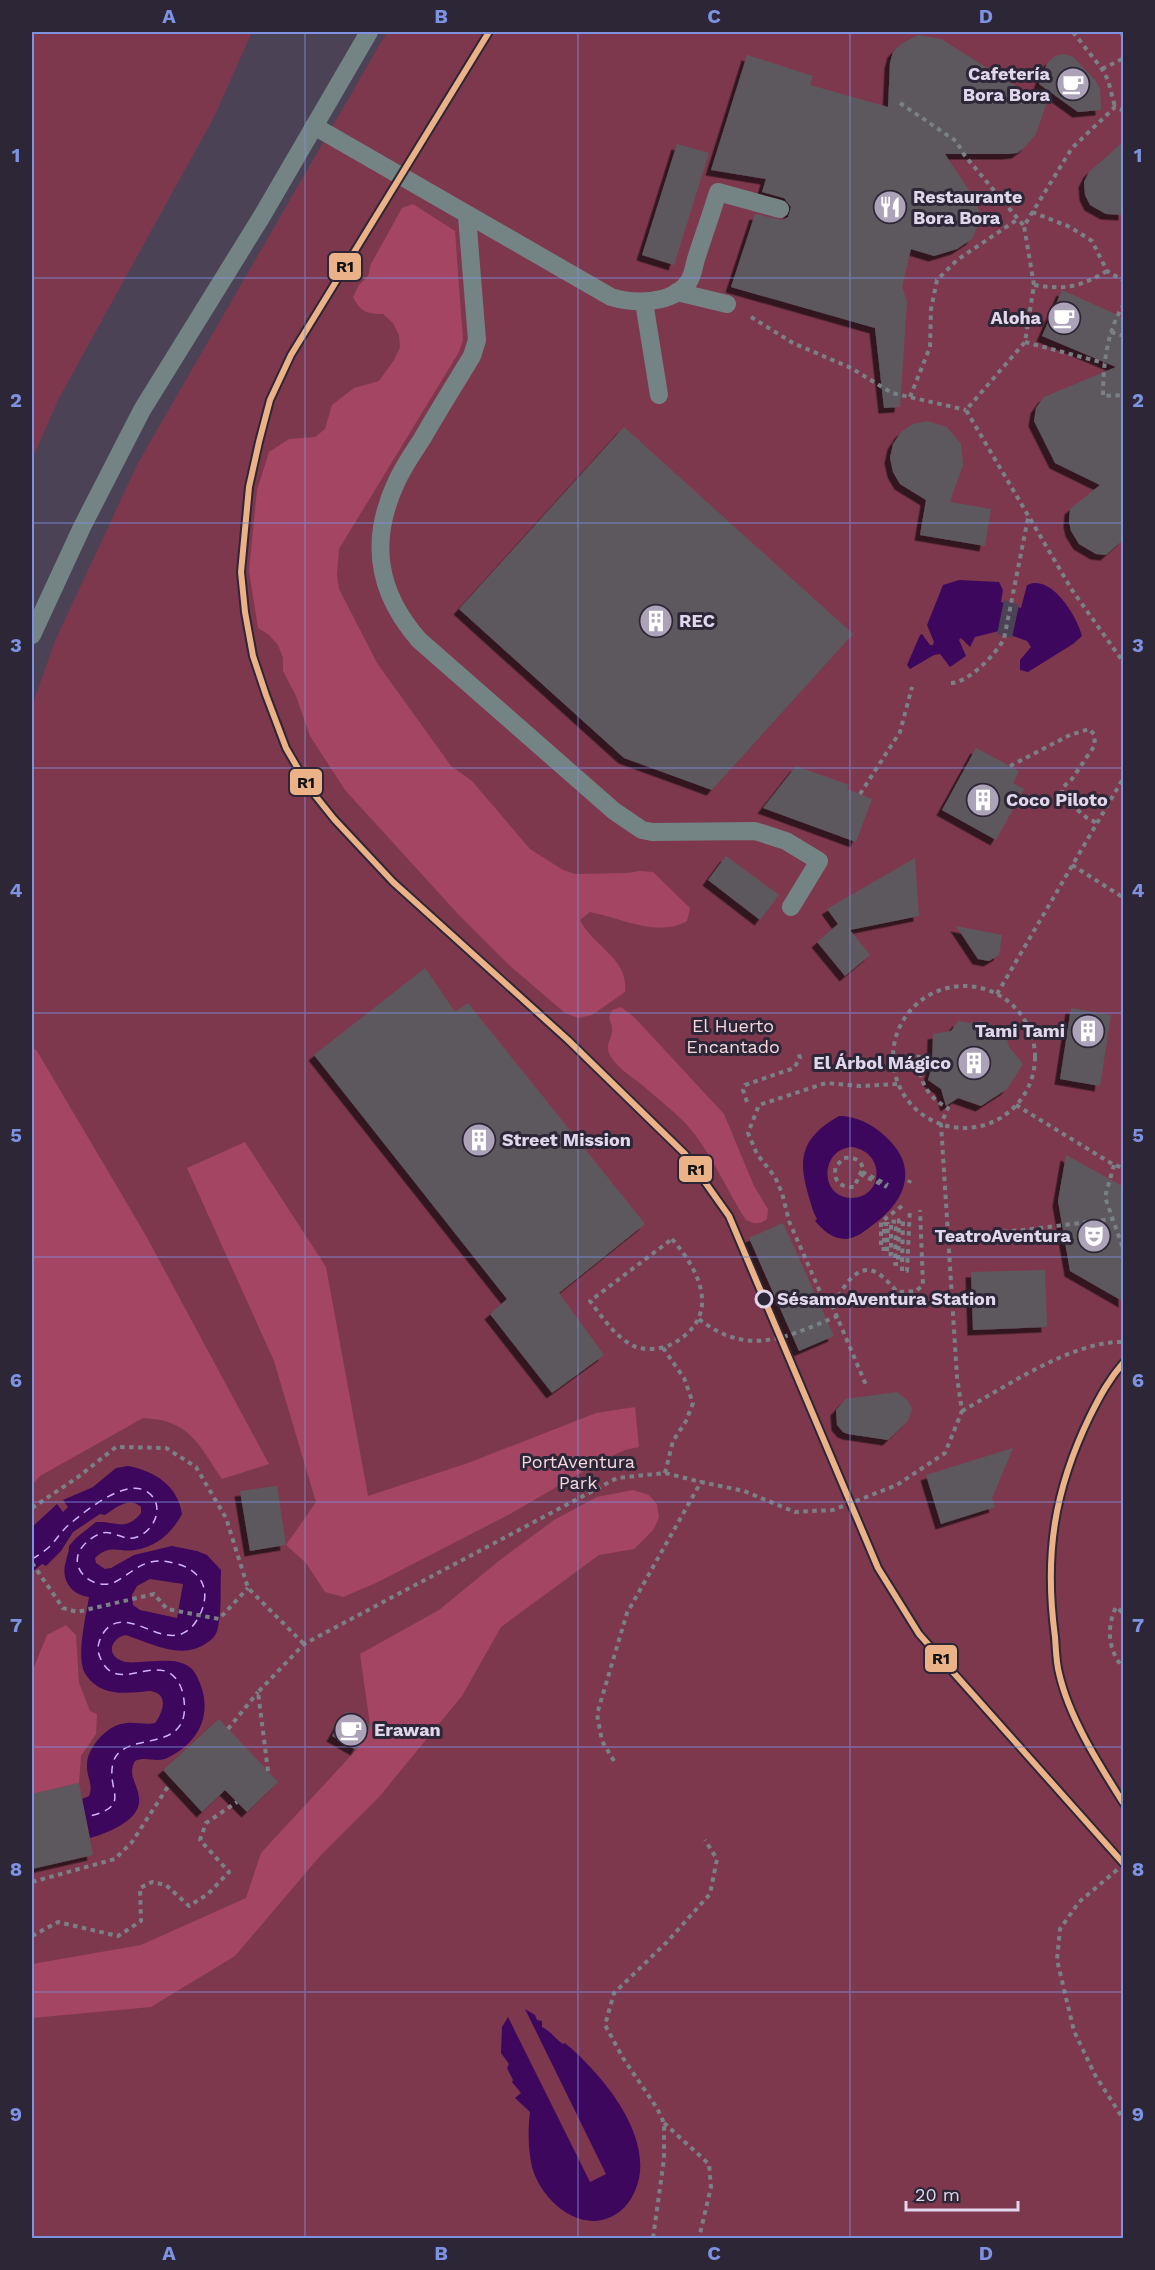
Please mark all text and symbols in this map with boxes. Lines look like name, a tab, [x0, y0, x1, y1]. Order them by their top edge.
text: A	[162, 4, 176, 28]
text: B	[434, 4, 448, 28]
text: C	[707, 4, 721, 28]
text: D	[979, 4, 993, 28]
place label: Cafetería Bora Bora	[963, 63, 1051, 105]
cafe icon: Cafetería Bora Bora	[1055, 66, 1091, 102]
text: 1	[12, 143, 20, 167]
text: 1	[1134, 143, 1142, 167]
place label: Restaurante Bora Bora	[913, 186, 1022, 228]
restaurant icon: Restaurante Bora Bora	[872, 189, 908, 225]
line badge: R1	[328, 252, 362, 281]
text: R1	[336, 257, 354, 276]
cafe icon: Aloha	[1046, 300, 1082, 336]
place label: Aloha	[991, 307, 1042, 328]
text: 2	[10, 388, 22, 412]
text: 2	[1132, 388, 1144, 412]
building icon: REC	[638, 603, 674, 639]
place label: REC	[679, 610, 715, 631]
text: 3	[10, 633, 22, 657]
text: 3	[1132, 633, 1144, 657]
line badge: R1	[289, 768, 323, 796]
text: R1	[297, 773, 315, 792]
building icon: Coco Piloto	[965, 782, 1001, 818]
place label: Coco Piloto	[1006, 789, 1108, 810]
text: 4	[10, 878, 23, 902]
text: 4	[1132, 878, 1145, 902]
building icon: Tami Tami	[1070, 1013, 1106, 1049]
park label: El Huerto Encantado	[686, 1015, 780, 1057]
place label: Tami Tami	[975, 1020, 1065, 1041]
building icon: El Árbol Mágico	[956, 1045, 992, 1081]
place label: El Árbol Mágico	[813, 1052, 951, 1073]
building icon: Street Mission	[461, 1122, 497, 1158]
text: 5	[10, 1123, 22, 1147]
text: 5	[1132, 1123, 1144, 1147]
place label: Street Mission	[502, 1129, 631, 1150]
line badge: R1	[678, 1155, 713, 1183]
text: R1	[687, 1160, 705, 1179]
theatre icon: TeatroAventura	[1076, 1218, 1112, 1254]
place label: TeatroAventura	[935, 1225, 1072, 1246]
place label: SésamoAventura Station	[777, 1288, 996, 1309]
marker: SésamoAventura Station	[755, 1290, 773, 1308]
text: 6	[10, 1368, 22, 1392]
text: 6	[1132, 1368, 1144, 1392]
park label: PortAventura Park	[521, 1451, 635, 1493]
text: 7	[10, 1613, 22, 1637]
text: 7	[1132, 1613, 1144, 1637]
line badge: R1	[924, 1644, 958, 1673]
text: R1	[932, 1649, 950, 1668]
cafe icon: Erawan	[333, 1712, 369, 1748]
place label: Erawan	[374, 1719, 441, 1740]
text: 8	[10, 1857, 22, 1881]
text: 8	[1132, 1857, 1144, 1881]
text: 9	[10, 2102, 22, 2126]
text: 9	[1132, 2102, 1144, 2126]
scale bar	[906, 2174, 1018, 2212]
text: 20 m	[915, 2184, 960, 2205]
text: A	[162, 2241, 176, 2265]
text: B	[434, 2241, 448, 2265]
text: C	[707, 2241, 721, 2265]
text: D	[979, 2241, 993, 2265]

